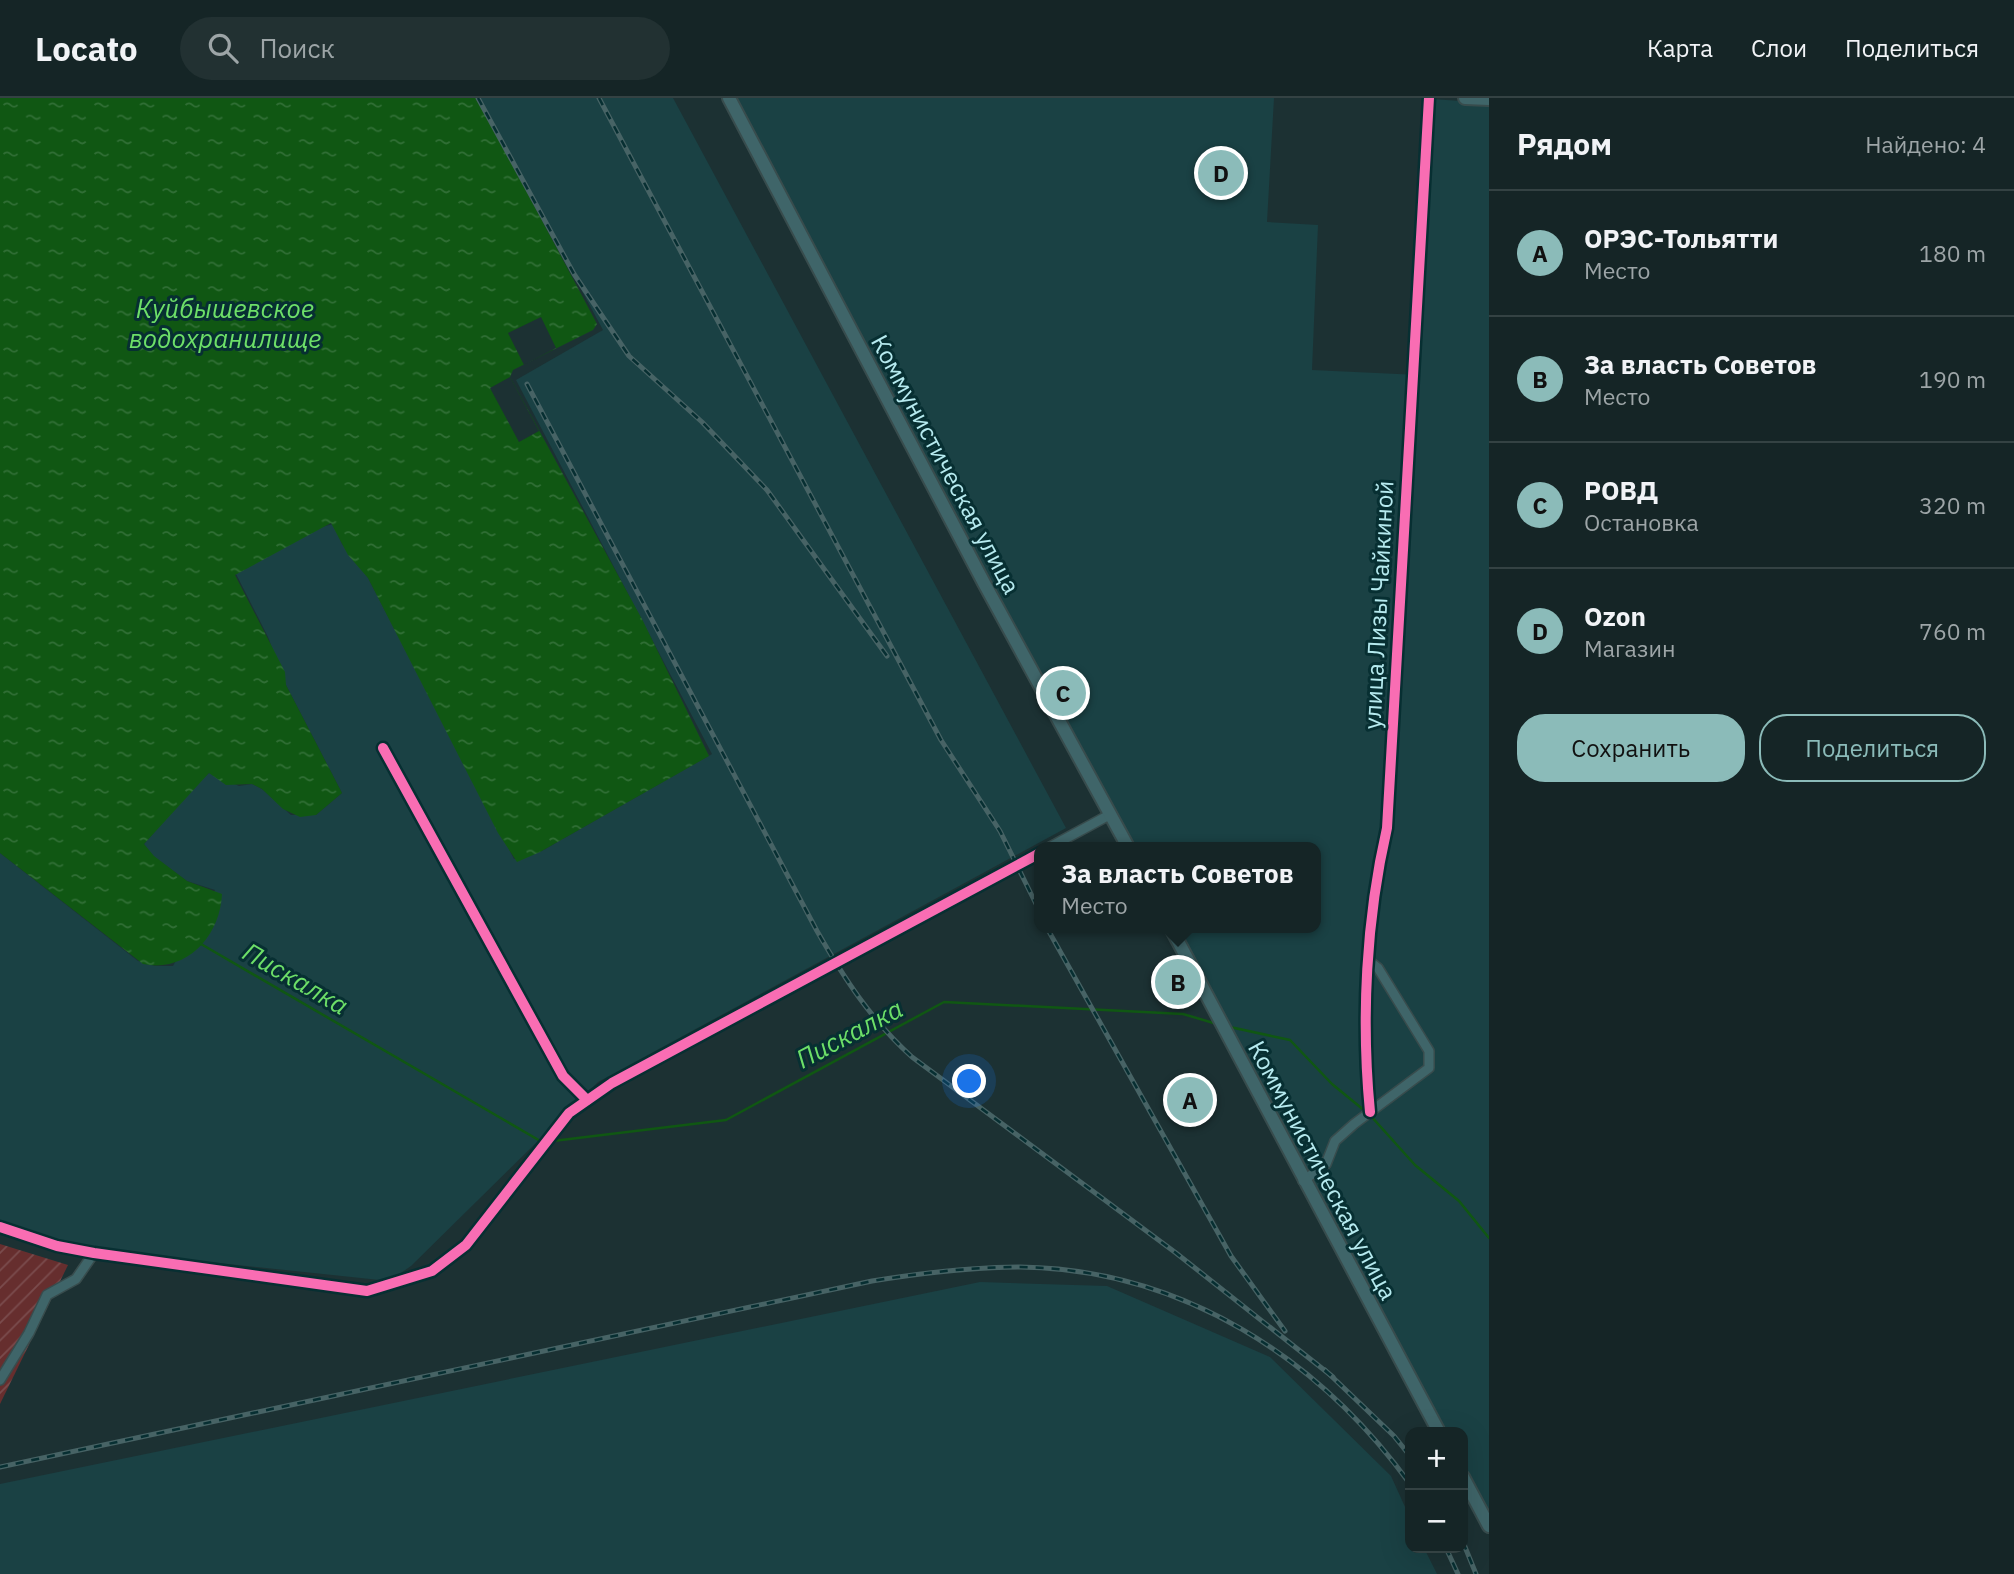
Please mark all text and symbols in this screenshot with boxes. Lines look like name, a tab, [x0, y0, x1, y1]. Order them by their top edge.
search box	[180, 17, 670, 80]
text: Locato	[35, 27, 138, 70]
icon: search	[204, 29, 242, 67]
text: Поиск	[260, 31, 335, 65]
text: Карта	[1647, 32, 1713, 64]
text: Слои	[1751, 32, 1807, 64]
text: Поделиться	[1845, 32, 1979, 64]
text: Рядом	[1517, 124, 1612, 163]
text: Найдено: 4	[1865, 129, 1986, 159]
pin: D	[1198, 147, 1244, 199]
text: ОРЭС-Тольятти	[1584, 221, 1778, 255]
text: A	[1532, 238, 1548, 268]
text: 180 m	[1919, 238, 1986, 268]
text: Место	[1584, 255, 1650, 285]
water label: Куйбышевское водохранилище	[129, 291, 321, 355]
street label: Коммунистическая улица	[864, 329, 1028, 599]
text: За власть Советов	[1584, 347, 1817, 381]
text: B	[1532, 364, 1548, 394]
text: 190 m	[1919, 364, 1986, 394]
text: Место	[1584, 381, 1650, 411]
text: РОВД	[1584, 473, 1658, 507]
street label: улица Лизы Чайкиной	[1356, 480, 1400, 730]
text: C	[1533, 490, 1547, 520]
text: 320 m	[1919, 490, 1986, 520]
text: Остановка	[1584, 507, 1699, 537]
text: Ozon	[1584, 599, 1646, 633]
text: D	[1532, 616, 1548, 646]
text: 760 m	[1919, 616, 1986, 646]
text: Магазин	[1584, 633, 1675, 663]
pin: C	[1040, 667, 1086, 719]
button: Сохранить	[1517, 714, 1745, 782]
button: Поделиться	[1759, 714, 1986, 782]
popup	[1034, 842, 1321, 933]
text: За власть Советов	[1061, 856, 1294, 890]
text: Место	[1061, 890, 1128, 920]
water label: Пискалка	[237, 934, 355, 1022]
pin: B	[1155, 956, 1201, 1008]
water label: Пискалка	[790, 991, 908, 1075]
street label: Коммунистическая улица	[1241, 1035, 1405, 1305]
your location	[952, 1064, 986, 1098]
pin: A	[1167, 1074, 1213, 1126]
map controls	[1405, 1427, 1468, 1553]
button: +	[1405, 1427, 1468, 1490]
button: −	[1405, 1490, 1468, 1553]

